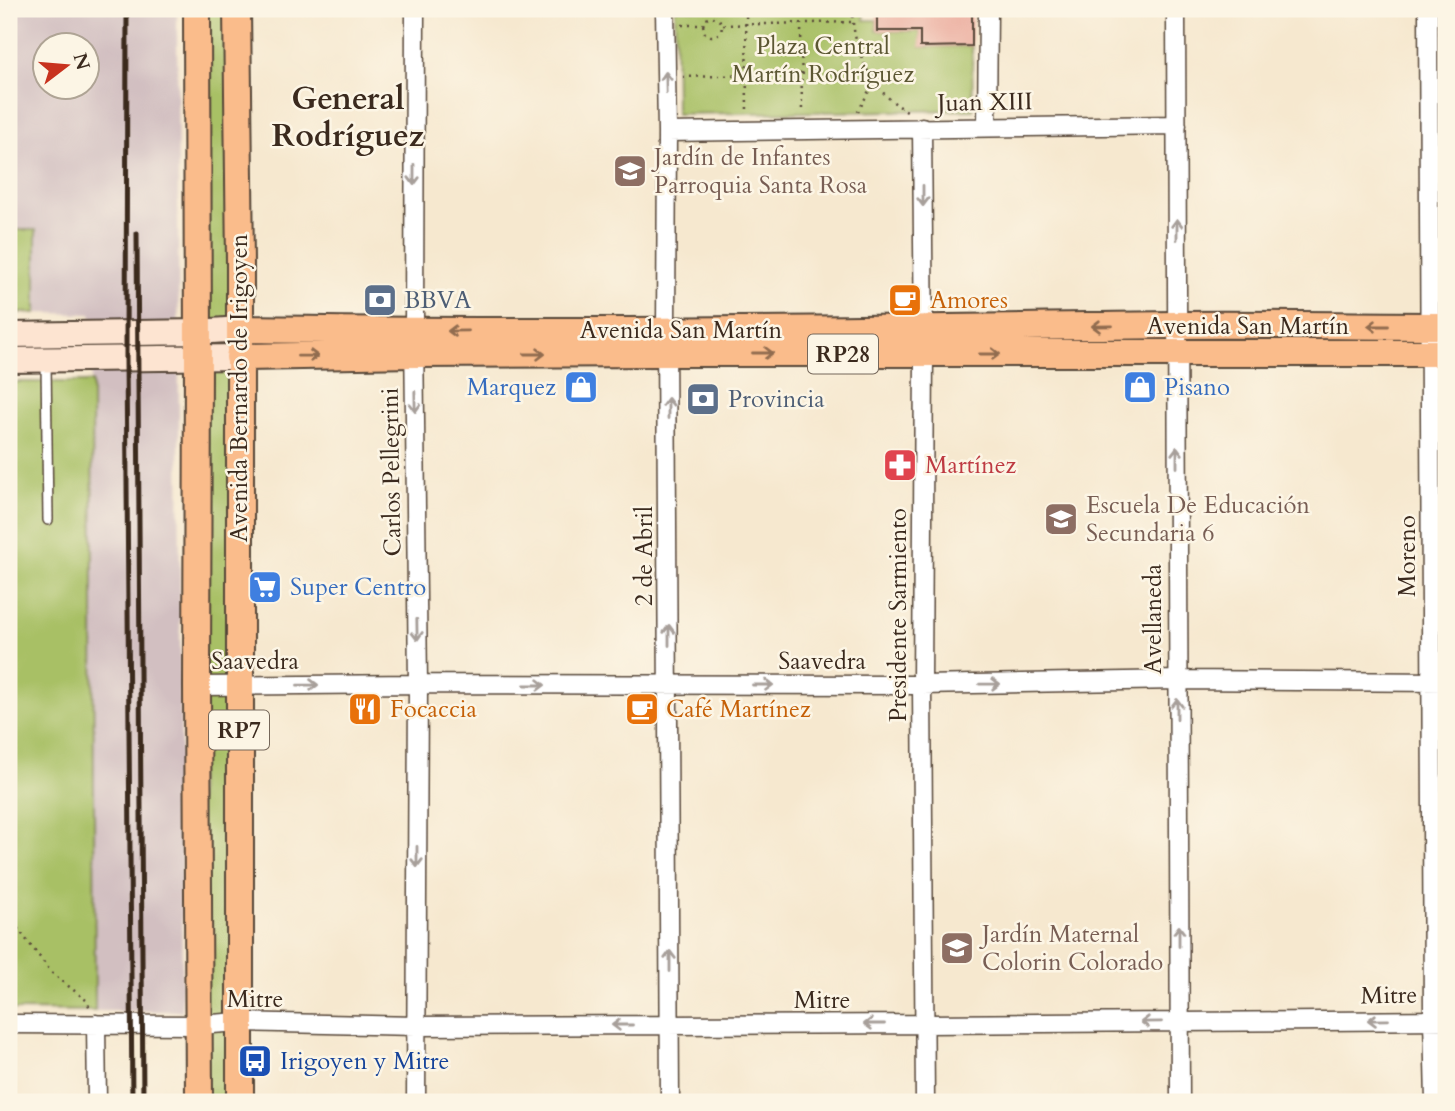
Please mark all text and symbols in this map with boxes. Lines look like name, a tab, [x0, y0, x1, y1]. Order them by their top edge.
park label: Plaza Central Martín Rodríguez	[732, 30, 914, 91]
north arrow	[32, 32, 102, 102]
text: N	[67, 50, 96, 74]
one-way arrow	[659, 71, 673, 94]
district label: General Rodríguez	[272, 77, 425, 158]
street label: Juan XIII	[934, 85, 1033, 120]
place label: Jardín de Infantes Parroquia Santa Rosa	[651, 141, 868, 202]
school or university icon: Jardín de Infantes Parroquia Santa Rosa	[611, 152, 649, 190]
one-way arrow	[407, 163, 421, 186]
one-way arrow	[916, 184, 930, 207]
one-way arrow	[1170, 218, 1184, 241]
street label: Avenida Bernardo de Irigoyen	[223, 233, 256, 542]
bank icon: BBVA	[361, 281, 399, 319]
cafe icon: Amores	[886, 281, 924, 319]
place label: BBVA	[404, 284, 472, 317]
place label: Amores	[930, 284, 1008, 317]
street label: Avenida San Martín	[1147, 310, 1349, 343]
street label: Avenida San Martín	[580, 314, 782, 347]
one-way arrow	[1367, 319, 1390, 333]
one-way arrow	[1090, 320, 1113, 333]
one-way arrow	[446, 325, 469, 338]
road number: RP28	[808, 334, 878, 374]
one-way arrow	[751, 346, 774, 360]
one-way arrow	[523, 347, 546, 361]
one-way arrow	[978, 347, 1001, 361]
one-way arrow	[296, 349, 319, 363]
shop icon: Marquez	[562, 368, 600, 406]
shop icon: Pisano	[1121, 368, 1159, 406]
place label: Marquez	[467, 371, 556, 404]
place label: Pisano	[1164, 371, 1230, 404]
bank icon: Provincia	[684, 380, 722, 418]
place label: Provincia	[728, 383, 825, 416]
street label: Carlos Pellegrini	[374, 387, 409, 557]
one-way arrow	[408, 391, 421, 414]
one-way arrow	[661, 396, 674, 419]
one-way arrow	[1170, 445, 1183, 468]
pharmacy icon: Martínez	[881, 446, 919, 484]
place label: Martínez	[925, 449, 1017, 482]
place label: Escuela De Educación Secundaria 6	[1086, 489, 1310, 550]
school or university icon: Escuela De Educación Secundaria 6	[1042, 500, 1080, 538]
street label: 2 de Abril	[628, 506, 661, 606]
street label: Presidente Sarmiento	[882, 508, 915, 722]
street label: Moreno	[1391, 515, 1424, 597]
street label: Avellaneda	[1137, 563, 1170, 674]
supermarket icon: Super Centro	[246, 568, 284, 606]
place label: Super Centro	[290, 571, 426, 604]
one-way arrow	[410, 618, 424, 641]
one-way arrow	[662, 624, 676, 647]
street label: Saavedra	[211, 645, 299, 678]
street label: Saavedra	[778, 645, 866, 678]
one-way arrow	[978, 677, 1001, 691]
one-way arrow	[296, 678, 319, 692]
one-way arrow	[523, 678, 546, 691]
one-way arrow	[751, 678, 774, 692]
restaurant icon: Focaccia	[346, 690, 384, 728]
cafe icon: Café Martínez	[623, 690, 661, 728]
place label: Focaccia	[390, 693, 478, 726]
place label: Café Martínez	[666, 693, 811, 726]
one-way arrow	[1170, 697, 1184, 720]
road number: RP7	[209, 710, 269, 750]
one-way arrow	[410, 846, 424, 869]
place label: Jardín Maternal Colorin Colorado	[979, 918, 1163, 979]
one-way arrow	[1172, 925, 1185, 948]
school or university icon: Jardín Maternal Colorin Colorado	[938, 929, 976, 967]
one-way arrow	[663, 949, 677, 972]
street label: Mitre	[1360, 979, 1418, 1012]
street label: Mitre	[227, 983, 283, 1016]
street label: Mitre	[794, 984, 850, 1017]
one-way arrow	[1367, 1013, 1390, 1027]
one-way arrow	[1139, 1015, 1162, 1029]
one-way arrow	[863, 1017, 886, 1031]
one-way arrow	[611, 1018, 634, 1032]
bus stop icon: Irigoyen y Mitre	[236, 1042, 274, 1080]
place label: Irigoyen y Mitre	[280, 1045, 450, 1078]

